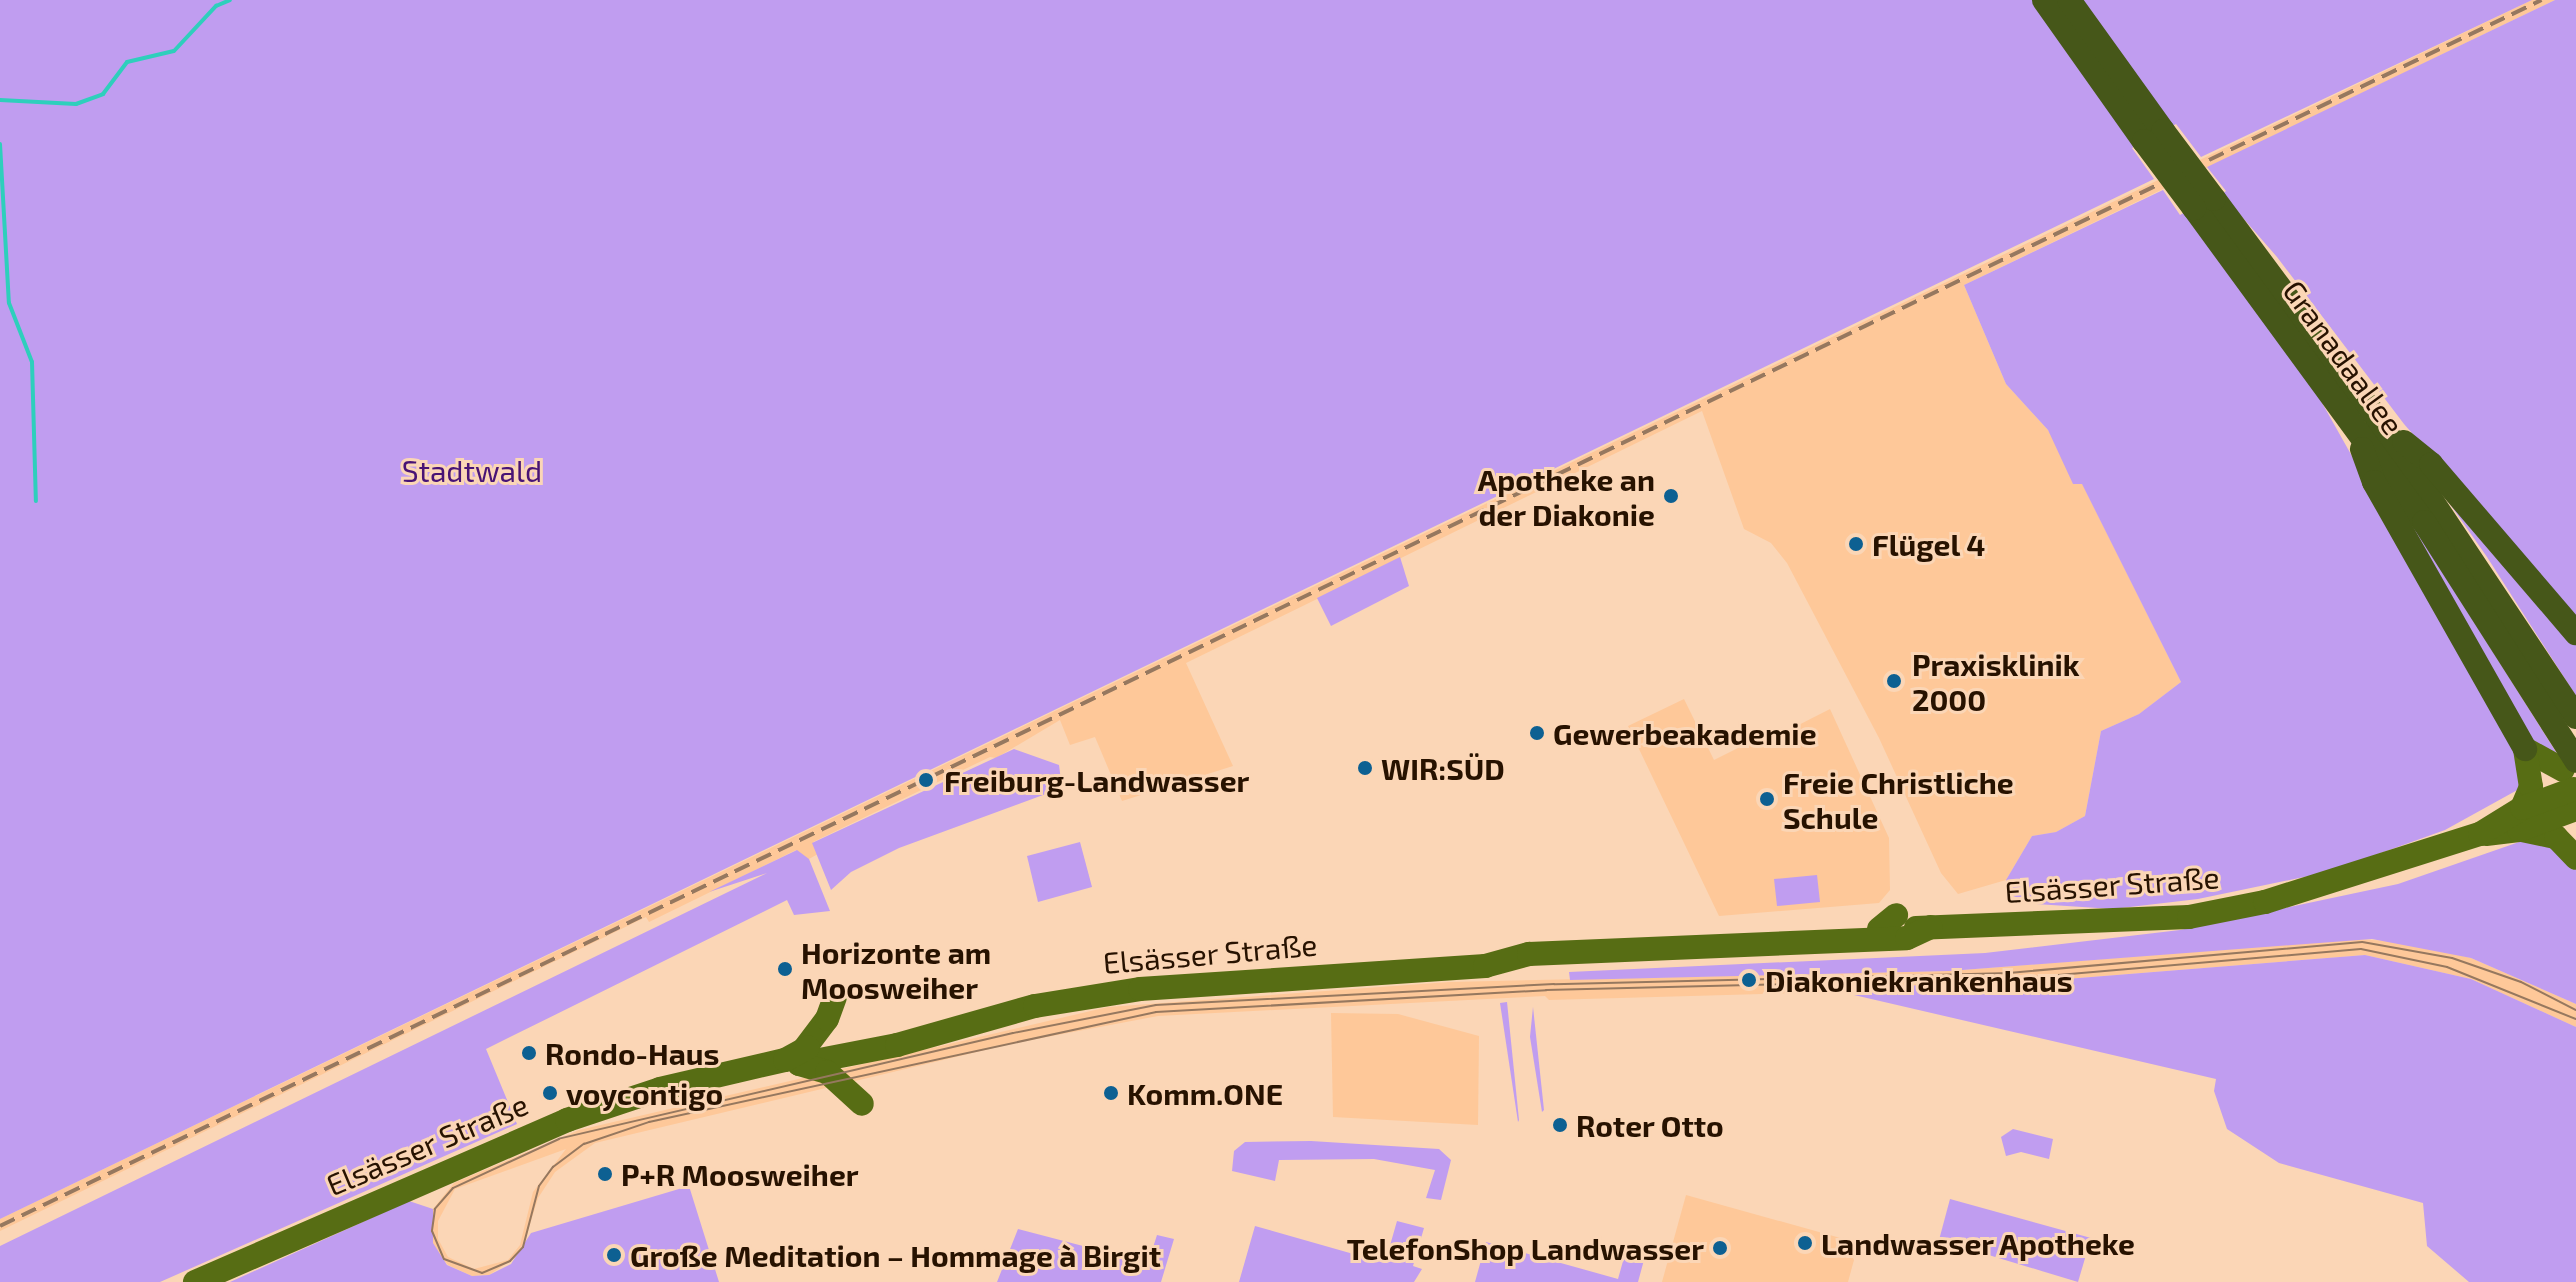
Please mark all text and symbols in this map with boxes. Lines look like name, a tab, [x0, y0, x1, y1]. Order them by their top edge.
street label: Granadaallee	[2276, 273, 2412, 441]
park label: Stadtwald	[402, 452, 542, 488]
place label: Apotheke an der Diakonie	[1478, 461, 1655, 532]
marker: Apotheke an der Diakonie	[1662, 487, 1680, 505]
place label: Flügel 4	[1872, 526, 1986, 562]
marker: Flügel 4	[1847, 535, 1865, 553]
place label: Praxisklinik 2000	[1912, 646, 2080, 716]
marker: Praxisklinik 2000	[1883, 670, 1905, 692]
place label: Gewerbeakademie	[1553, 715, 1817, 751]
marker: Gewerbeakademie	[1528, 724, 1546, 742]
place label: WIR:SÜD	[1381, 750, 1505, 786]
marker: WIR:SÜD	[1356, 759, 1374, 777]
place label: Freiburg-Landwasser	[944, 762, 1249, 798]
place label: Freie Christliche Schule	[1783, 764, 2014, 834]
marker: Freiburg-Landwasser	[915, 769, 937, 791]
marker: Freie Christliche Schule	[1758, 790, 1776, 808]
street label: Elsässer Straße	[2003, 859, 2221, 909]
street label: Elsässer Straße	[1101, 926, 1319, 980]
place label: Horizonte am Moosweiher	[801, 934, 991, 1004]
marker: Horizonte am Moosweiher	[776, 960, 794, 978]
place label: Diakoniekrankenhaus	[1765, 962, 2073, 998]
marker: Diakoniekrankenhaus	[1740, 971, 1758, 989]
place label: Rondo-Haus	[545, 1035, 720, 1071]
marker: Rondo-Haus	[520, 1044, 538, 1062]
place label: voycontigo	[566, 1075, 723, 1111]
place label: Komm.ONE	[1127, 1075, 1283, 1111]
marker: voycontigo	[541, 1084, 559, 1102]
marker: Komm.ONE	[1102, 1084, 1120, 1102]
street label: Elsässer Straße	[321, 1085, 533, 1203]
place label: Roter Otto	[1576, 1107, 1724, 1143]
marker: Roter Otto	[1551, 1116, 1569, 1134]
place label: P+R Moosweiher	[621, 1156, 859, 1192]
marker: P+R Moosweiher	[596, 1165, 614, 1183]
place label: Landwasser Apotheke	[1821, 1225, 2136, 1261]
place label: TelefonShop Landwasser	[1347, 1230, 1704, 1266]
marker: Landwasser Apotheke	[1796, 1234, 1814, 1252]
place label: Große Meditation – Hommage à Birgit	[630, 1237, 1161, 1273]
marker: TelefonShop Landwasser	[1711, 1239, 1729, 1257]
marker: Große Meditation – Hommage à Birgit	[605, 1246, 623, 1264]

